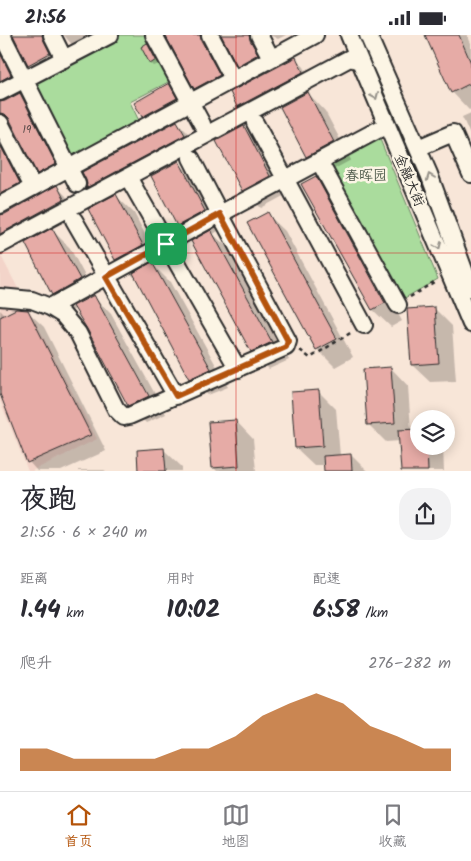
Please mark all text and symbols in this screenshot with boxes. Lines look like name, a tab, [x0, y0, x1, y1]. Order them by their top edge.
text: 21:56	[25, 3, 66, 33]
one-way arrow	[368, 91, 379, 100]
house number: 19	[23, 121, 32, 139]
street label: 金融大街	[388, 150, 430, 210]
park label: 春晖园	[345, 165, 387, 187]
one-way arrow	[426, 173, 436, 182]
pin	[145, 223, 187, 265]
icon: arrive	[152, 230, 180, 258]
one-way arrow	[431, 241, 442, 250]
map controls	[410, 410, 455, 455]
button: layers	[410, 410, 455, 455]
text: 夜跑	[20, 478, 76, 523]
button: share	[399, 488, 451, 540]
text: 21:56 · 6 × 240 m	[20, 520, 147, 545]
text: 距离	[20, 568, 48, 590]
text: 用时	[166, 568, 194, 590]
text: 配速	[313, 568, 341, 590]
text: 1.44	[20, 590, 61, 630]
text: 10:02	[166, 590, 220, 630]
text: 6:58	[313, 590, 360, 630]
text: km	[61, 602, 84, 624]
text: /km	[360, 602, 388, 624]
text: 爬升	[20, 651, 52, 676]
text: 276–282 m	[368, 651, 451, 676]
tab: 首页	[65, 801, 93, 853]
tab: 地图	[222, 801, 250, 853]
tab: 收藏	[379, 801, 407, 853]

